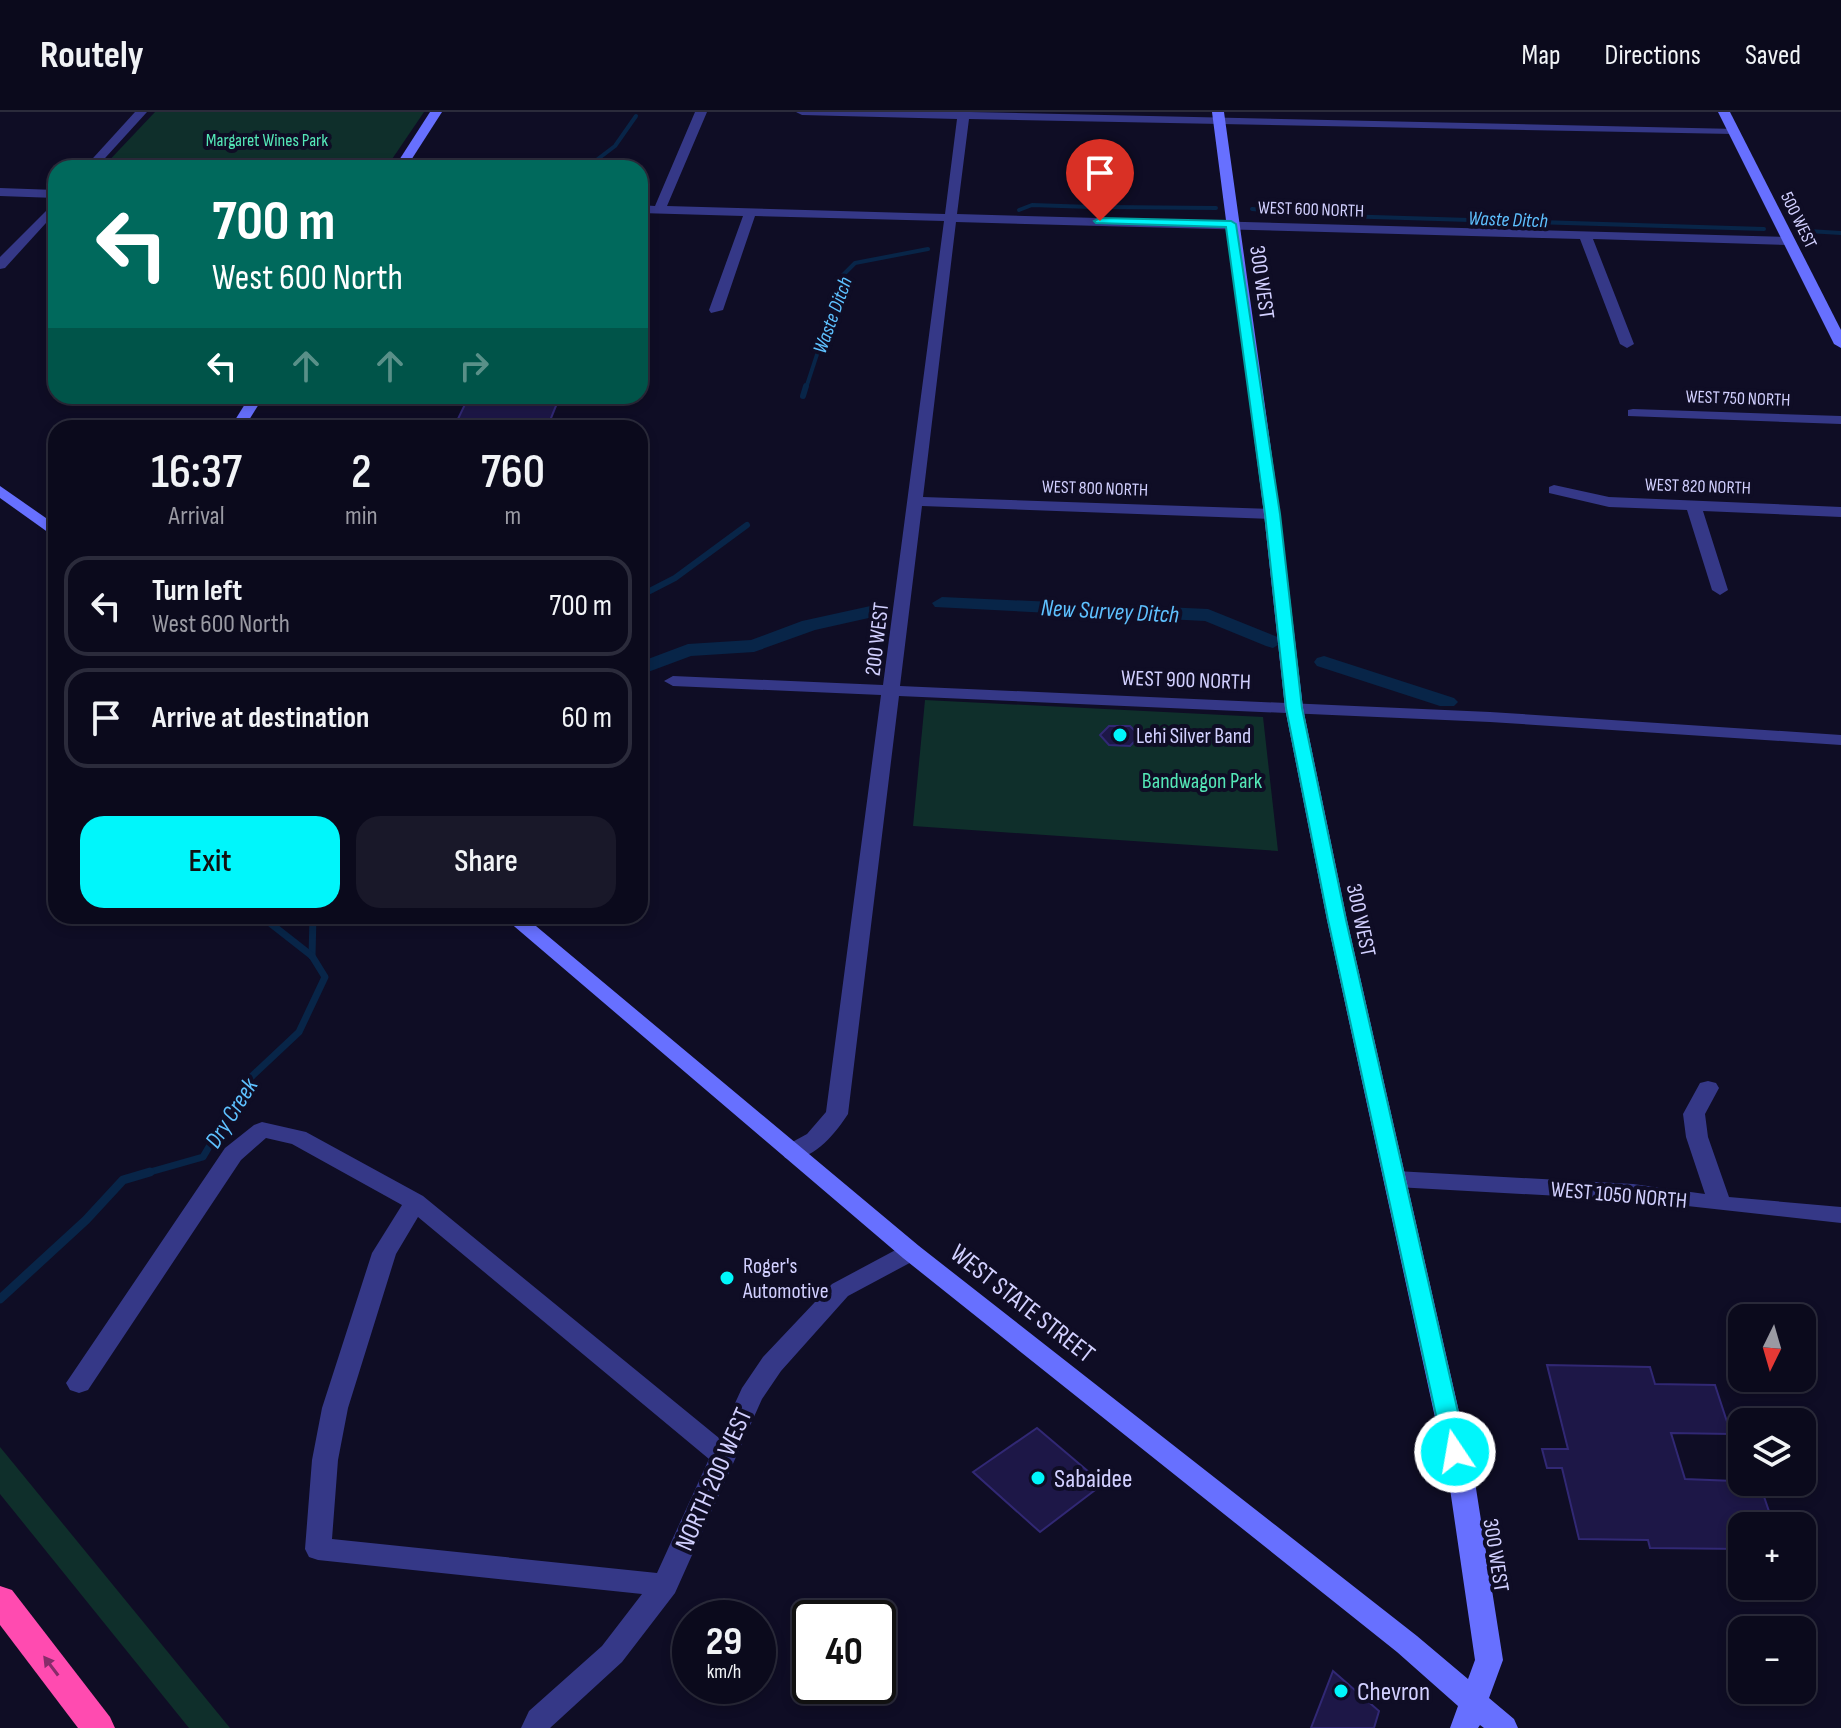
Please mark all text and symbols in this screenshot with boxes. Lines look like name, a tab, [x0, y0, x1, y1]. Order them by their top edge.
text: Routely	[40, 33, 144, 78]
text: Map	[1522, 39, 1561, 72]
text: Directions	[1605, 39, 1701, 72]
text: Saved	[1745, 39, 1801, 72]
park label: Margaret Wines Park	[206, 130, 328, 151]
pin	[1066, 139, 1134, 221]
icon: arrive	[1078, 151, 1122, 195]
text: 700 m	[212, 189, 335, 256]
street label: 500 WEST	[1776, 189, 1821, 252]
icon: left	[80, 192, 184, 296]
street label: WEST 600 NORTH	[1258, 197, 1364, 222]
water label: Waste Ditch	[1468, 207, 1548, 233]
street label: 300 WEST	[1243, 244, 1280, 321]
text: West 600 North	[212, 257, 403, 300]
water label: Waste Ditch	[808, 274, 858, 357]
icon: left	[200, 344, 244, 388]
icon: ahead	[284, 344, 328, 388]
icon: ahead	[368, 344, 412, 388]
icon: right	[452, 344, 496, 388]
street label: WEST 750 NORTH	[1685, 386, 1791, 411]
text: 16:37	[151, 444, 242, 501]
text: 2	[351, 444, 372, 501]
text: 760	[481, 444, 545, 501]
street label: WEST 820 NORTH	[1645, 474, 1751, 499]
street label: WEST 800 NORTH	[1042, 476, 1148, 501]
text: Arrival	[169, 501, 224, 532]
text: min	[345, 501, 378, 532]
text: m	[504, 501, 521, 532]
text: Turn left	[152, 573, 242, 609]
icon: left	[84, 584, 128, 628]
text: 700 m	[549, 588, 612, 624]
water label: New Survey Ditch	[1040, 593, 1180, 630]
street label: 200 WEST	[860, 601, 895, 677]
text: West 600 North	[152, 609, 290, 640]
street label: WEST 900 NORTH	[1121, 665, 1251, 696]
icon: arrive	[84, 696, 128, 740]
text: Arrive at destination	[152, 700, 369, 736]
text: 60 m	[561, 700, 612, 736]
place label: Lehi Silver Band	[1136, 723, 1251, 750]
marker: Lehi Silver Band	[1111, 726, 1129, 744]
park label: Bandwagon Park	[1142, 768, 1263, 795]
button: Exit	[80, 816, 340, 908]
button: Share	[356, 816, 616, 908]
street label: 300 WEST	[1340, 881, 1381, 959]
water label: Dry Creek	[199, 1072, 265, 1153]
street label: WEST 1050 NORTH	[1550, 1176, 1688, 1215]
street label: WEST STATE STREET	[944, 1238, 1100, 1370]
place label: Roger's Automotive	[742, 1253, 829, 1305]
marker: Roger's Automotive	[718, 1269, 736, 1287]
north arrow	[1728, 1304, 1816, 1392]
map controls	[1728, 1304, 1816, 1704]
street label: NORTH 200 WEST	[669, 1404, 760, 1556]
button: layers	[1728, 1408, 1816, 1496]
position arrow	[1413, 1410, 1497, 1494]
place label: Sabaidee	[1054, 1464, 1133, 1495]
marker: Sabaidee	[1029, 1469, 1047, 1487]
button: +	[1728, 1512, 1816, 1600]
street label: 300 WEST	[1476, 1517, 1515, 1594]
speed limit sign: 40	[792, 1600, 896, 1704]
button: −	[1728, 1616, 1816, 1704]
text: 29	[706, 1618, 742, 1666]
one-way arrow	[43, 1656, 59, 1676]
text: km/h	[707, 1660, 741, 1684]
place label: Chevron	[1357, 1677, 1430, 1708]
marker: Chevron	[1332, 1682, 1350, 1700]

